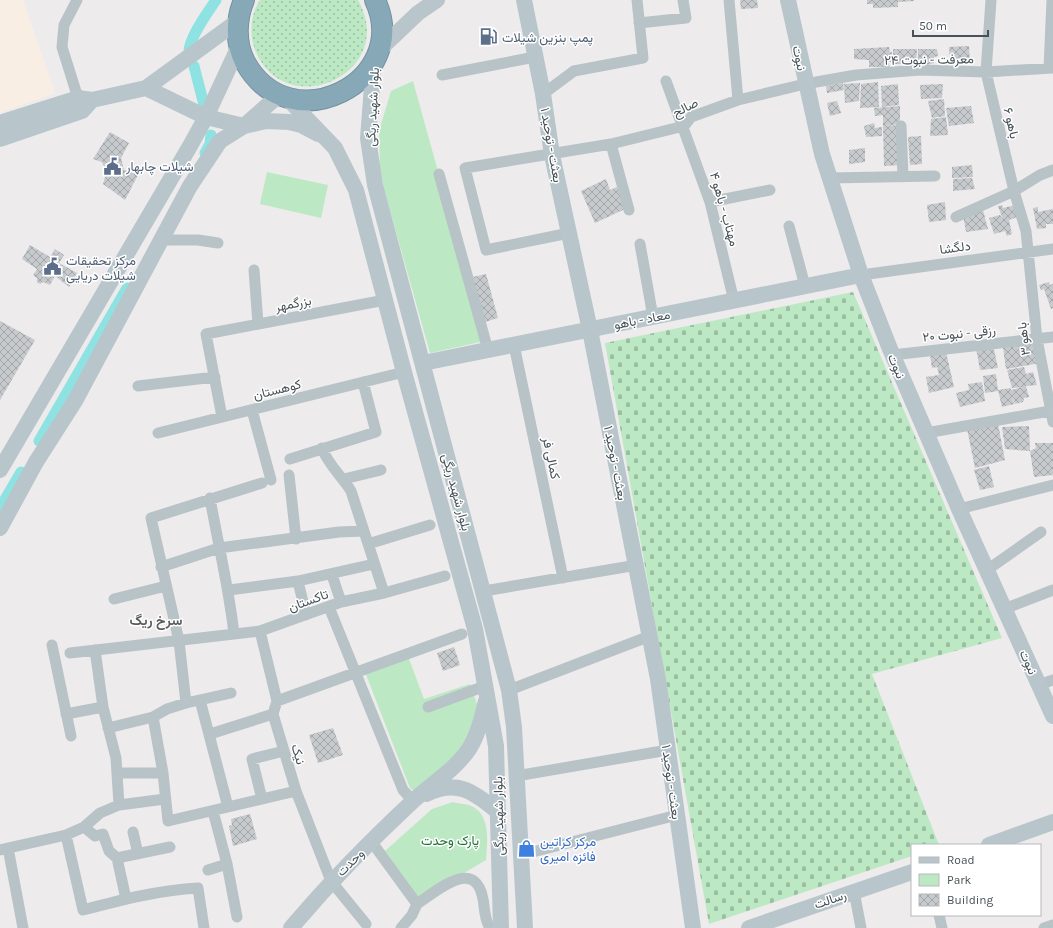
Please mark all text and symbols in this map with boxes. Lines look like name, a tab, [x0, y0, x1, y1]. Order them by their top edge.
scale bar	[913, 12, 988, 38]
text: 50 m	[919, 19, 947, 33]
fuel station icon: پمپ بنزین شیلات	[479, 27, 499, 47]
place label: پمپ بنزین شیلات	[502, 30, 593, 47]
street label: نبوت	[789, 44, 810, 73]
street label: معرفت - نبوت ۲۴	[884, 51, 974, 69]
street label: بلوار شهید ریگی	[363, 67, 383, 147]
street label: صالح	[670, 95, 702, 122]
street label: باهو ۶	[1000, 106, 1022, 141]
street label: بعثت - توحید ۱	[537, 107, 565, 184]
public building icon: شیلات چابهار	[103, 156, 123, 176]
place label: شیلات چابهار	[125, 159, 194, 176]
street label: مهتاب - باهو ۴	[706, 170, 742, 248]
street label: دلگشا	[939, 238, 971, 257]
place label: مرکز تحقیقات شیلات دریایی	[66, 253, 136, 284]
public building icon: مرکز تحقیقات شیلات دریایی	[43, 257, 63, 277]
street label: بزرگمهر	[273, 293, 313, 316]
street label: معاد - باهو	[613, 307, 672, 333]
street label: باهو ۳	[1014, 321, 1034, 357]
street label: رزقی - نبوت ۲۰	[922, 322, 997, 346]
street label: نبوت	[884, 352, 909, 381]
street label: کوهستان	[252, 376, 303, 404]
street label: بعثت - توحید ۱	[600, 425, 630, 502]
street label: کمالی فر	[539, 435, 563, 481]
street label: بلوار شهید ریگی	[438, 452, 474, 533]
street label: تاکستان	[286, 586, 331, 616]
district label: سرخ ریگ	[130, 612, 182, 630]
street label: نبوت	[1016, 648, 1041, 678]
street label: نیک	[288, 742, 309, 766]
street label: بعثت - توحید ۱	[658, 744, 684, 821]
street label: بلوار شهید ریگی	[490, 776, 508, 856]
park label: پارک وحدت	[421, 833, 479, 850]
place label: مرکز کراتین فائزه امیری	[540, 834, 596, 865]
shop icon: مرکز کراتین فائزه امیری	[517, 838, 537, 858]
legend	[911, 844, 1041, 916]
street label: وحدت	[333, 845, 368, 880]
text: Road	[947, 853, 975, 867]
text: Park	[947, 873, 972, 887]
street label: رسالت	[812, 887, 848, 913]
text: Building	[947, 893, 994, 907]

